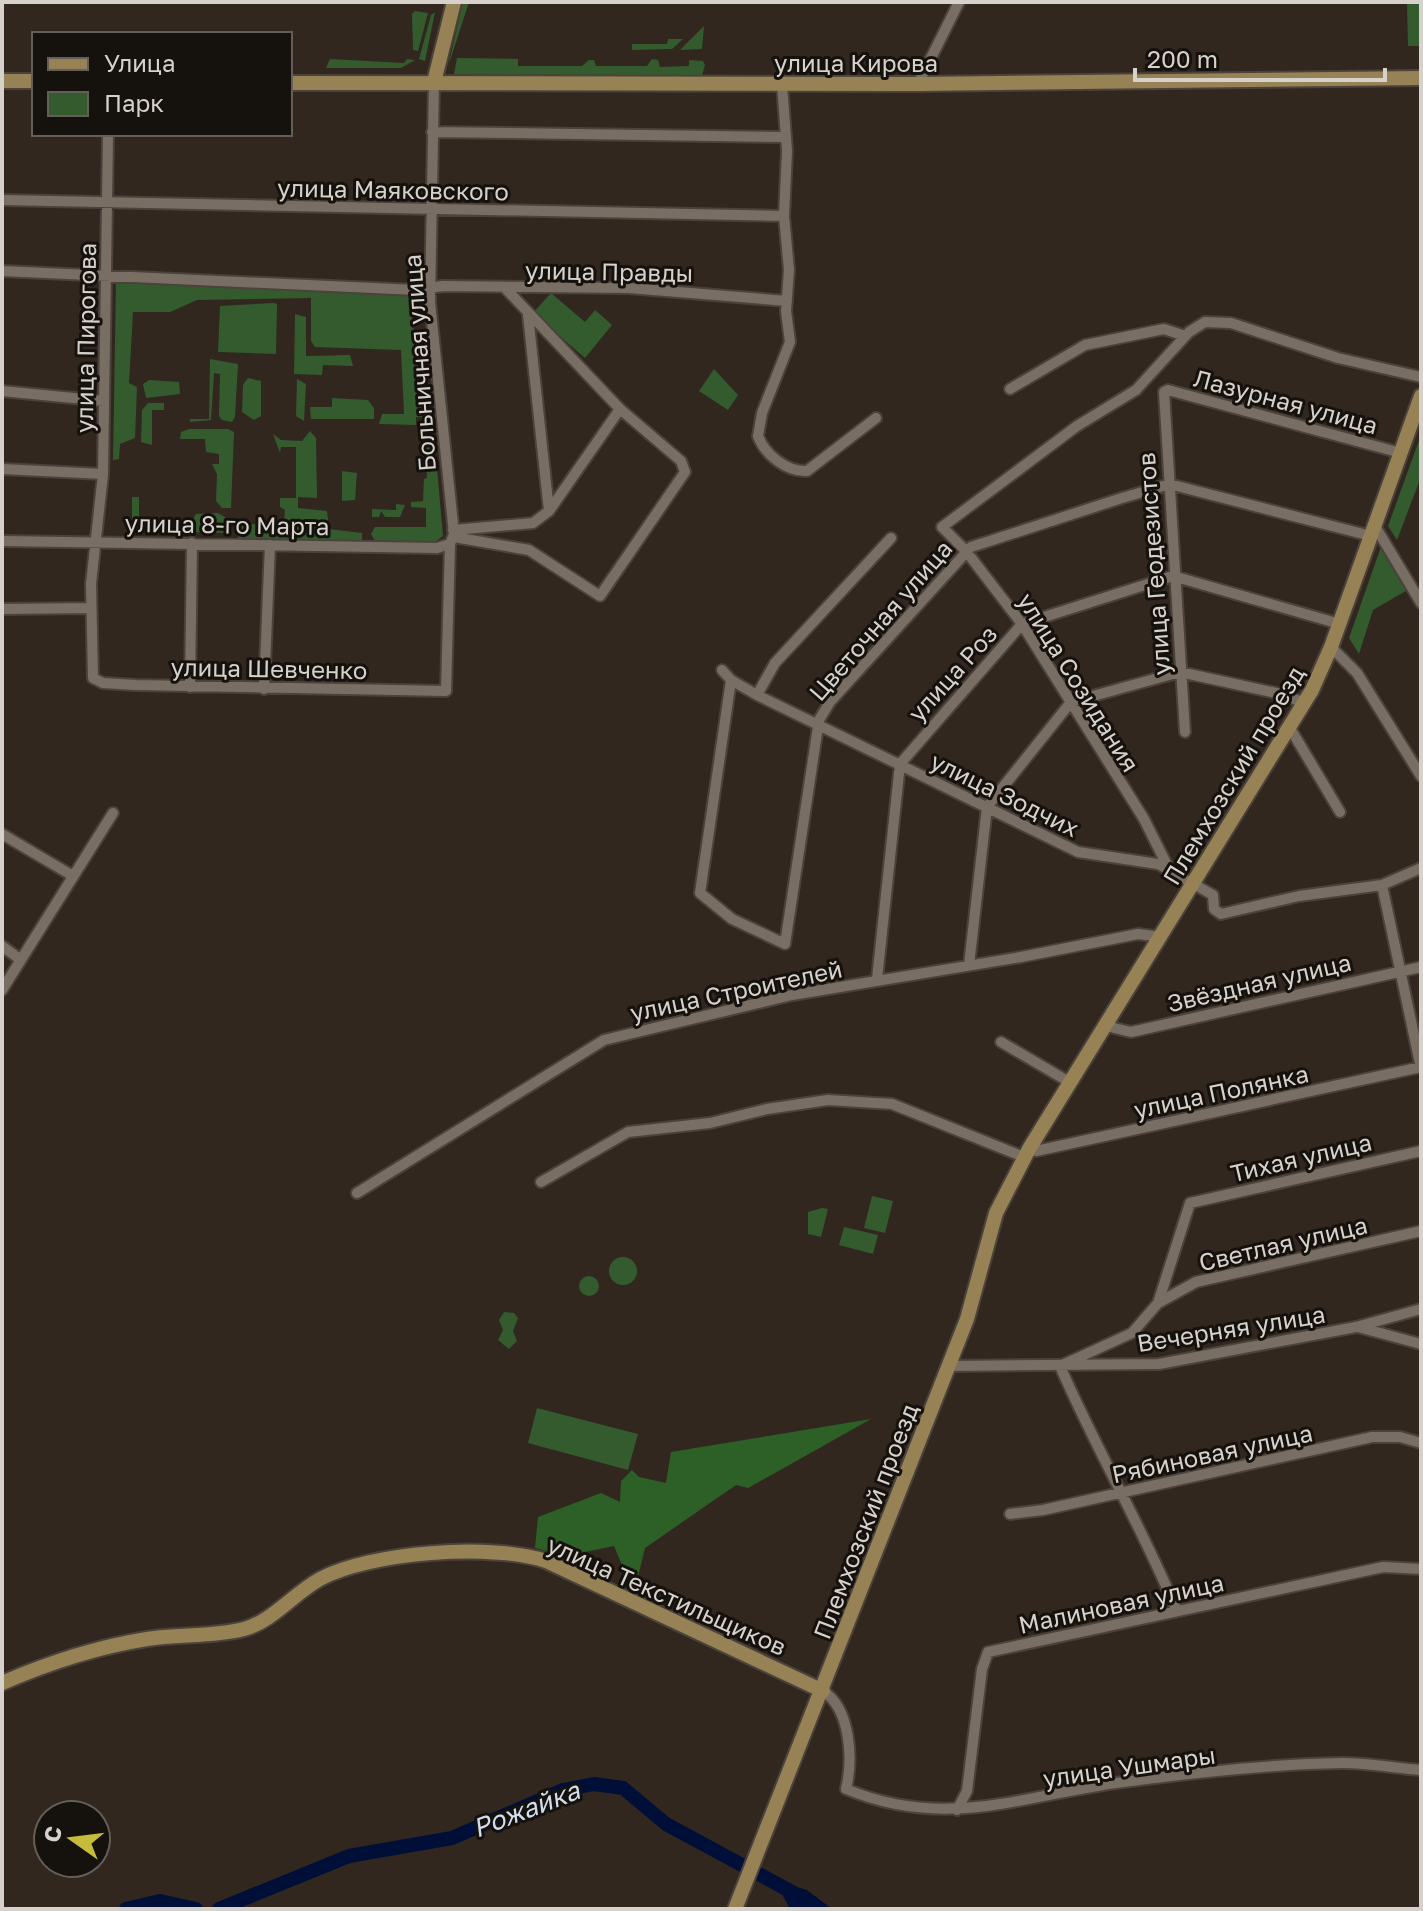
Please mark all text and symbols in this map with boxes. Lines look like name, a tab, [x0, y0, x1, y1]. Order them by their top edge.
legend	[32, 32, 292, 136]
scale bar	[1135, 32, 1385, 82]
text: 200 m	[1147, 44, 1218, 73]
text: Улица	[104, 48, 176, 77]
street label: улица Кирова	[774, 48, 938, 77]
text: Парк	[104, 88, 164, 117]
street label: улица Маяковского	[277, 172, 509, 206]
street label: улица Пирогова	[69, 243, 101, 433]
street label: Больничная улица	[397, 253, 441, 473]
street label: улица Правды	[525, 255, 693, 287]
street label: Лазурная улица	[1191, 363, 1381, 439]
street label: улица Геодезистов	[1131, 452, 1175, 676]
street label: улица 8-го Марта	[124, 508, 330, 540]
street label: Цветочная улица	[802, 534, 958, 706]
street label: улица Созидания	[1012, 587, 1146, 777]
street label: улица Роз	[901, 619, 1003, 727]
street label: улица Шевченко	[170, 652, 368, 684]
street label: Племхозский проезд	[1156, 660, 1310, 890]
street label: улица Зодчих	[926, 746, 1084, 842]
street label: Звёздная улица	[1164, 947, 1354, 1017]
street label: улица Строителей	[627, 953, 845, 1027]
street label: улица Полянка	[1131, 1058, 1311, 1124]
street label: Тихая улица	[1228, 1127, 1374, 1187]
street label: Светлая улица	[1196, 1210, 1370, 1276]
street label: Вечерняя улица	[1135, 1299, 1327, 1357]
street label: Племхозский проезд	[807, 1399, 923, 1643]
street label: Рябиновая улица	[1109, 1418, 1315, 1488]
street label: улица Текстильщиков	[543, 1529, 791, 1661]
street label: Малиновая улица	[1016, 1567, 1226, 1639]
street label: улица Ушмары	[1041, 1740, 1217, 1792]
water label: Рожайка	[468, 1774, 585, 1844]
north arrow	[32, 1799, 112, 1879]
text: С	[37, 1823, 67, 1845]

